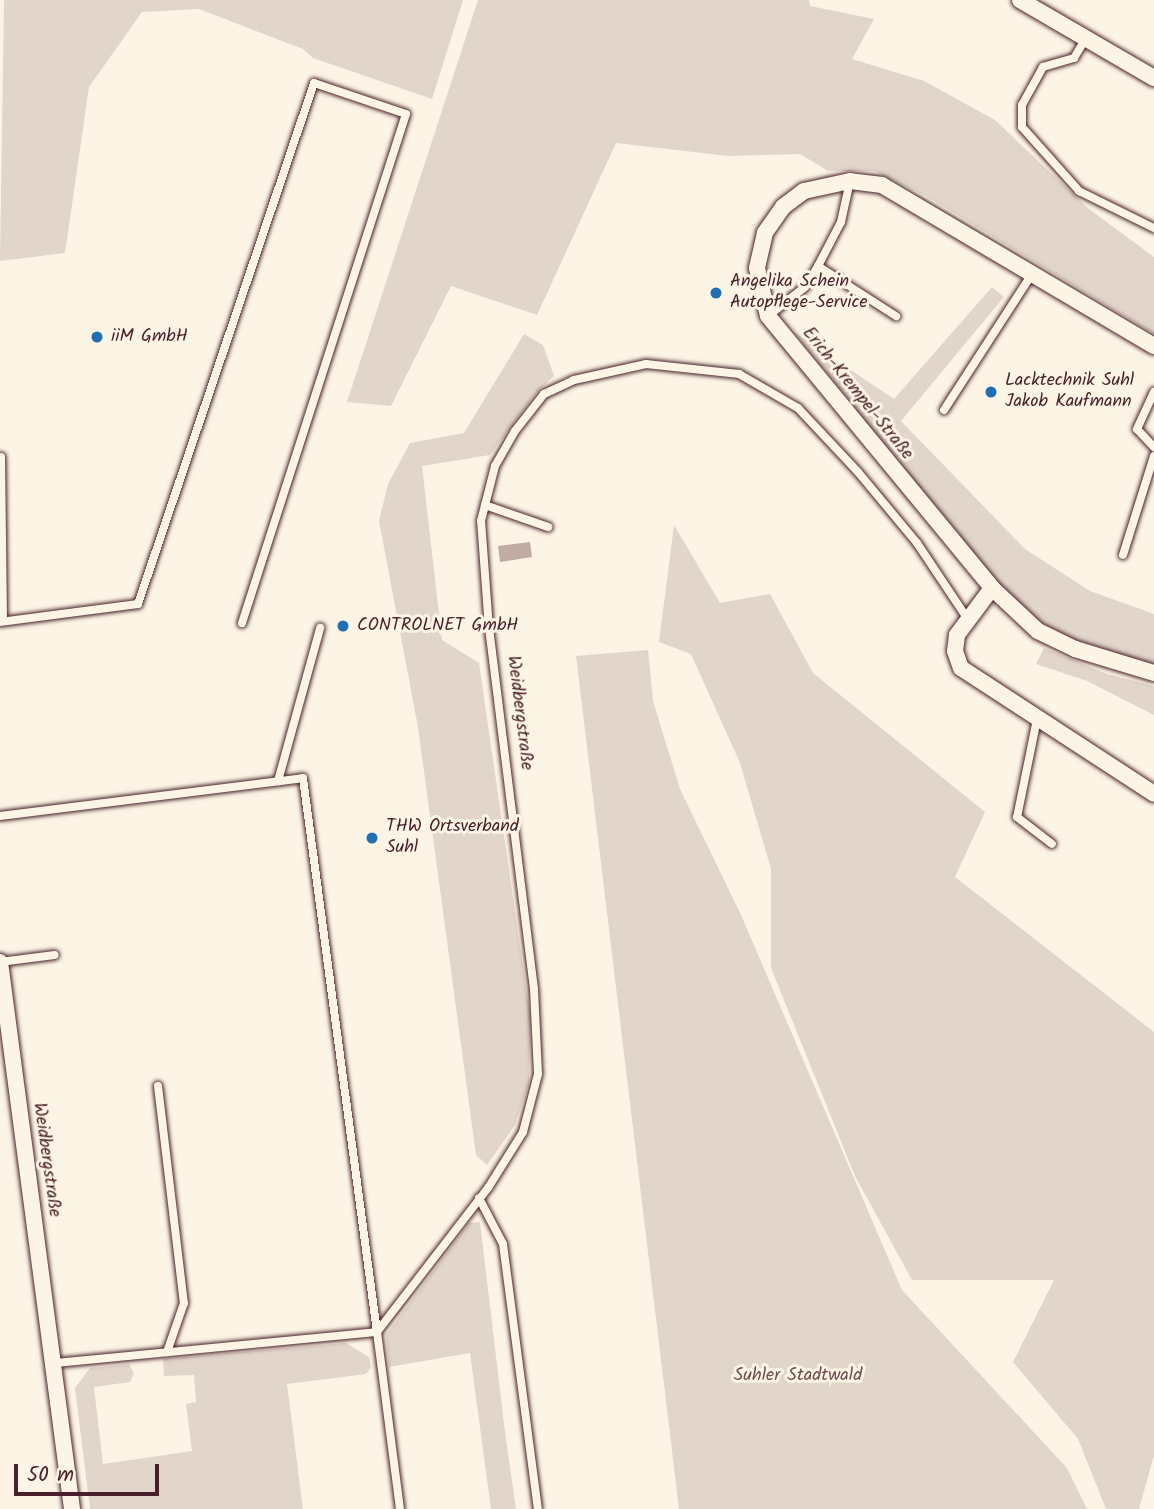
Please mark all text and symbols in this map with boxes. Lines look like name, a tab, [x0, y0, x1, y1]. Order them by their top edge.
place label: Angelika Schein Autopflege-Service	[730, 272, 868, 314]
marker: Angelika Schein Autopflege-Service	[708, 285, 724, 301]
street label: Erich-Krempel-Straße	[797, 323, 917, 465]
place label: iiM GmbH	[111, 326, 188, 348]
marker: iiM GmbH	[89, 329, 105, 345]
place label: Lacktechnik Suhl Jakob Kaufmann	[1005, 371, 1134, 414]
marker: Lacktechnik Suhl Jakob Kaufmann	[983, 384, 999, 400]
place label: CONTROLNET GmbH	[357, 615, 518, 637]
marker: CONTROLNET GmbH	[335, 618, 351, 634]
street label: Weidbergstraße	[501, 655, 537, 771]
place label: THW Ortsverband Suhl	[386, 817, 519, 860]
marker: THW Ortsverband Suhl	[364, 830, 380, 846]
street label: Weidbergstraße	[27, 1101, 65, 1219]
park label: Suhler Stadtwald	[734, 1365, 862, 1387]
scale bar	[18, 1450, 163, 1494]
text: 50 m	[27, 1459, 74, 1492]

